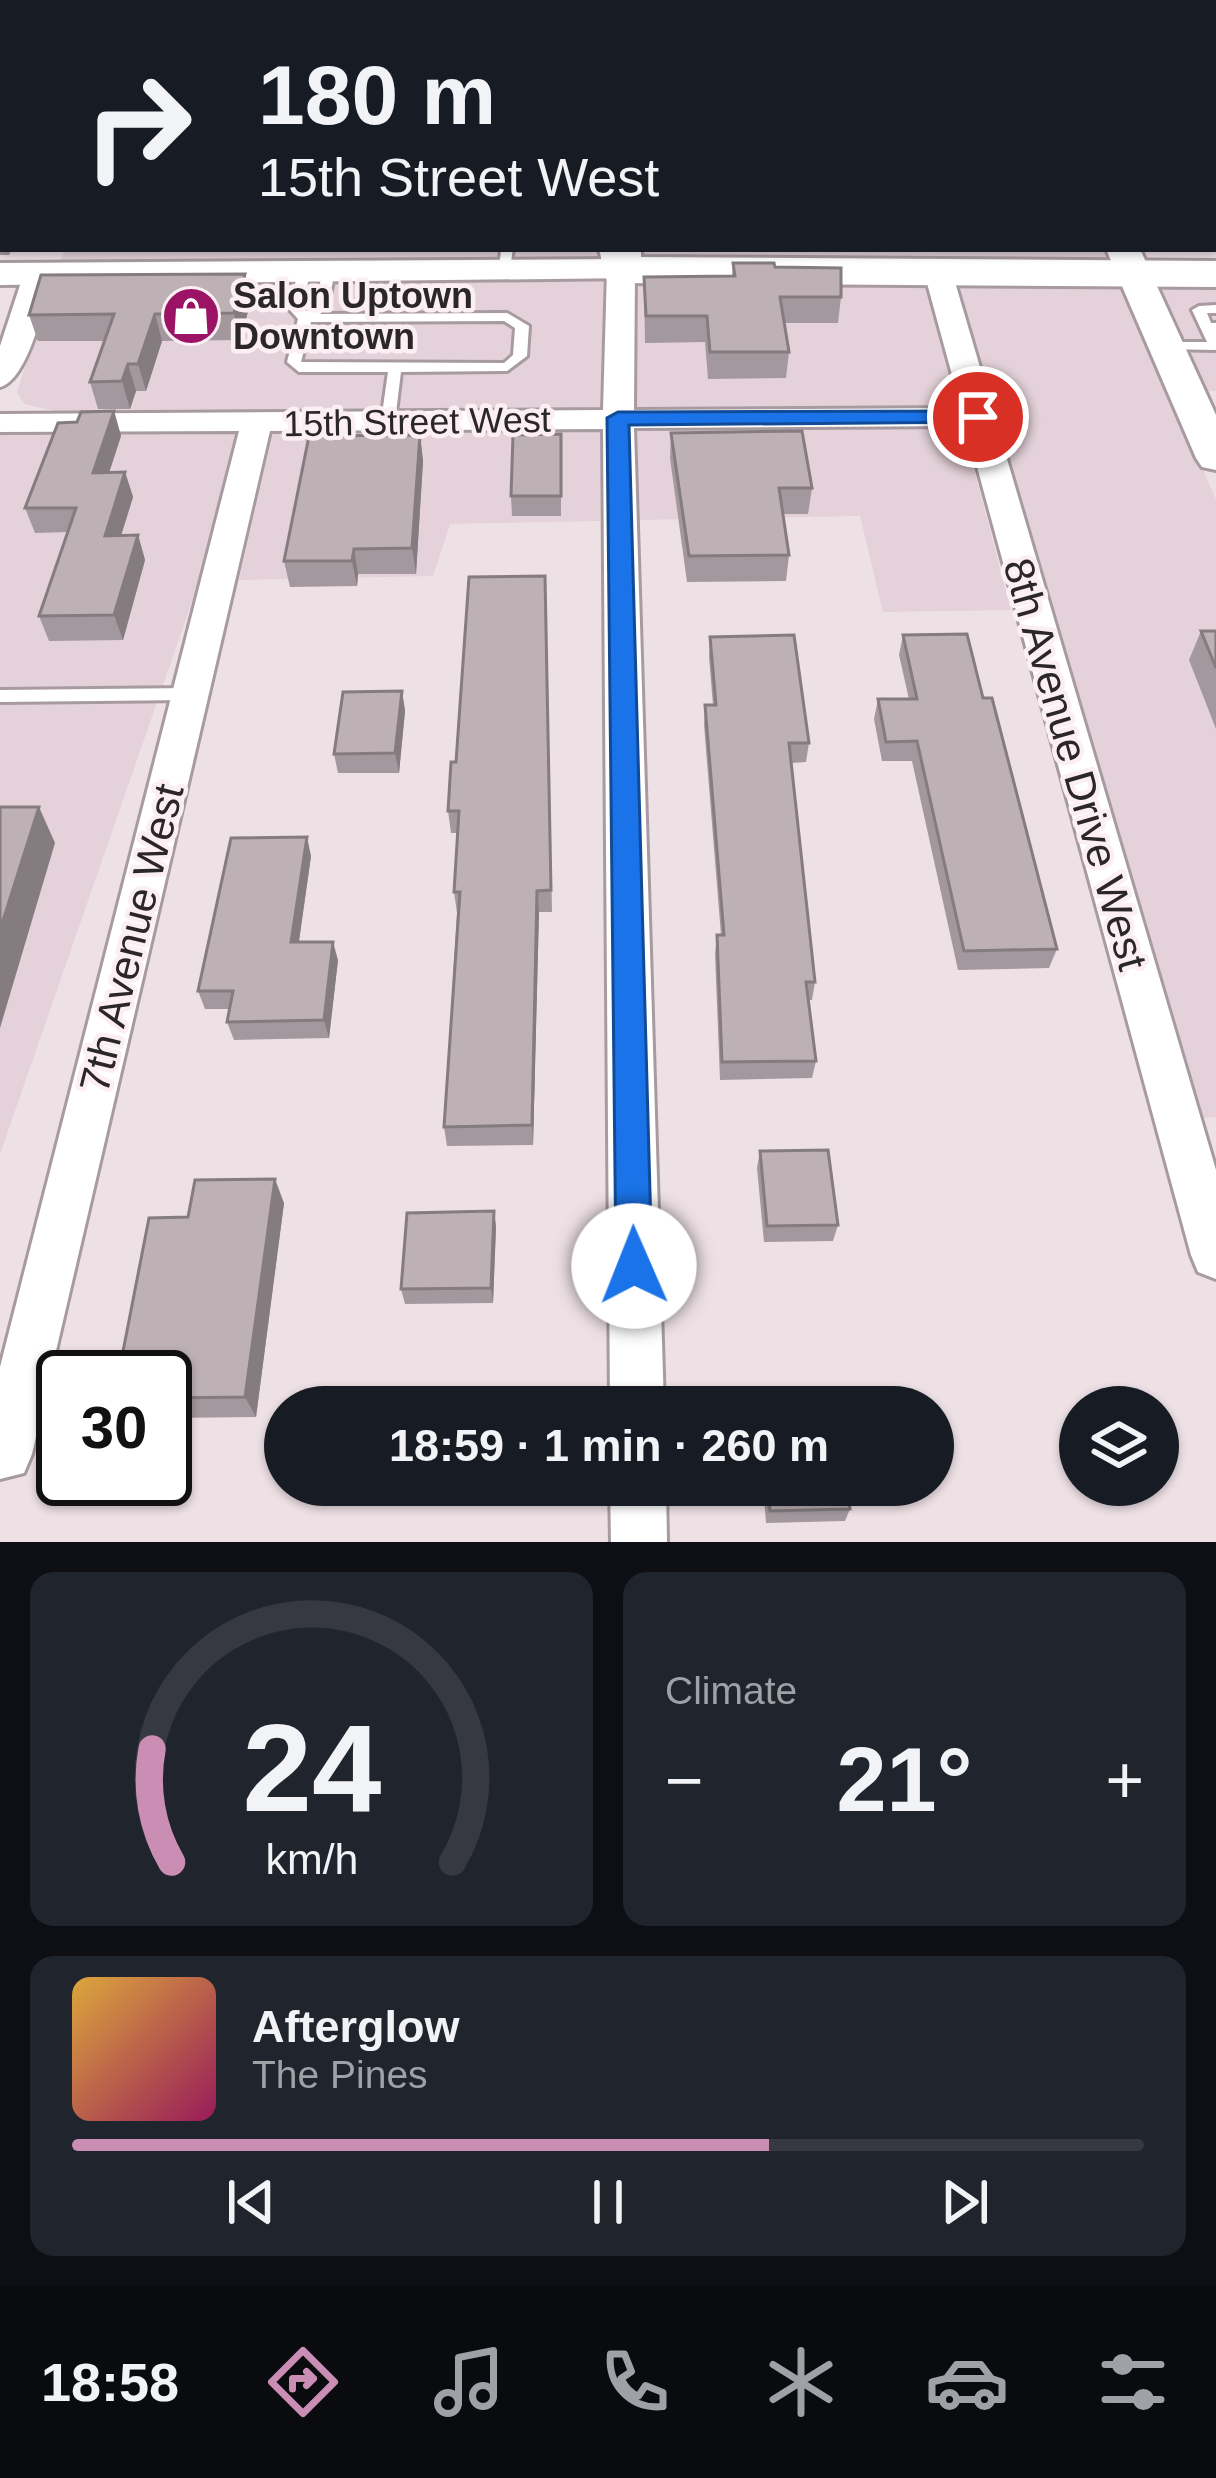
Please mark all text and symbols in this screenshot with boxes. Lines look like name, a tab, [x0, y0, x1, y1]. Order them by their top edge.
icon: right	[60, 48, 216, 204]
text: 180 m	[258, 48, 496, 142]
text: 15th Street West	[258, 147, 659, 207]
place label: Salon Uptown Downtown	[233, 275, 473, 357]
shop icon: Salon Uptown Downtown	[160, 285, 222, 347]
pin	[927, 366, 1029, 468]
icon: arrive	[945, 384, 1011, 450]
street label: 15th Street West	[283, 399, 551, 444]
street label: 8th Avenue Drive West	[994, 553, 1157, 976]
street label: 7th Avenue West	[70, 779, 193, 1097]
position arrow	[571, 1203, 697, 1329]
speed limit sign: 30	[36, 1350, 192, 1506]
map controls	[1059, 1386, 1179, 1506]
button: layers	[1059, 1386, 1179, 1506]
text: 18:59 · 1 min · 260 m	[389, 1420, 829, 1471]
text: Climate	[665, 1669, 797, 1712]
text: 24	[242, 1698, 381, 1837]
text: 21°	[836, 1730, 973, 1830]
text: −	[665, 1743, 704, 1817]
text: +	[1105, 1743, 1144, 1817]
text: km/h	[265, 1835, 358, 1883]
text: Afterglow	[252, 2001, 460, 2052]
text: The Pines	[252, 2053, 428, 2096]
icon: previous	[218, 2169, 284, 2235]
icon: pause	[575, 2169, 641, 2235]
icon: next	[932, 2169, 998, 2235]
icon: directions	[261, 2340, 345, 2424]
icon: music	[427, 2340, 511, 2424]
icon: phone	[593, 2340, 677, 2424]
icon: climate	[759, 2340, 843, 2424]
icon: car	[925, 2340, 1009, 2424]
icon: filters	[1091, 2340, 1175, 2424]
text: 18:58	[41, 2352, 179, 2412]

